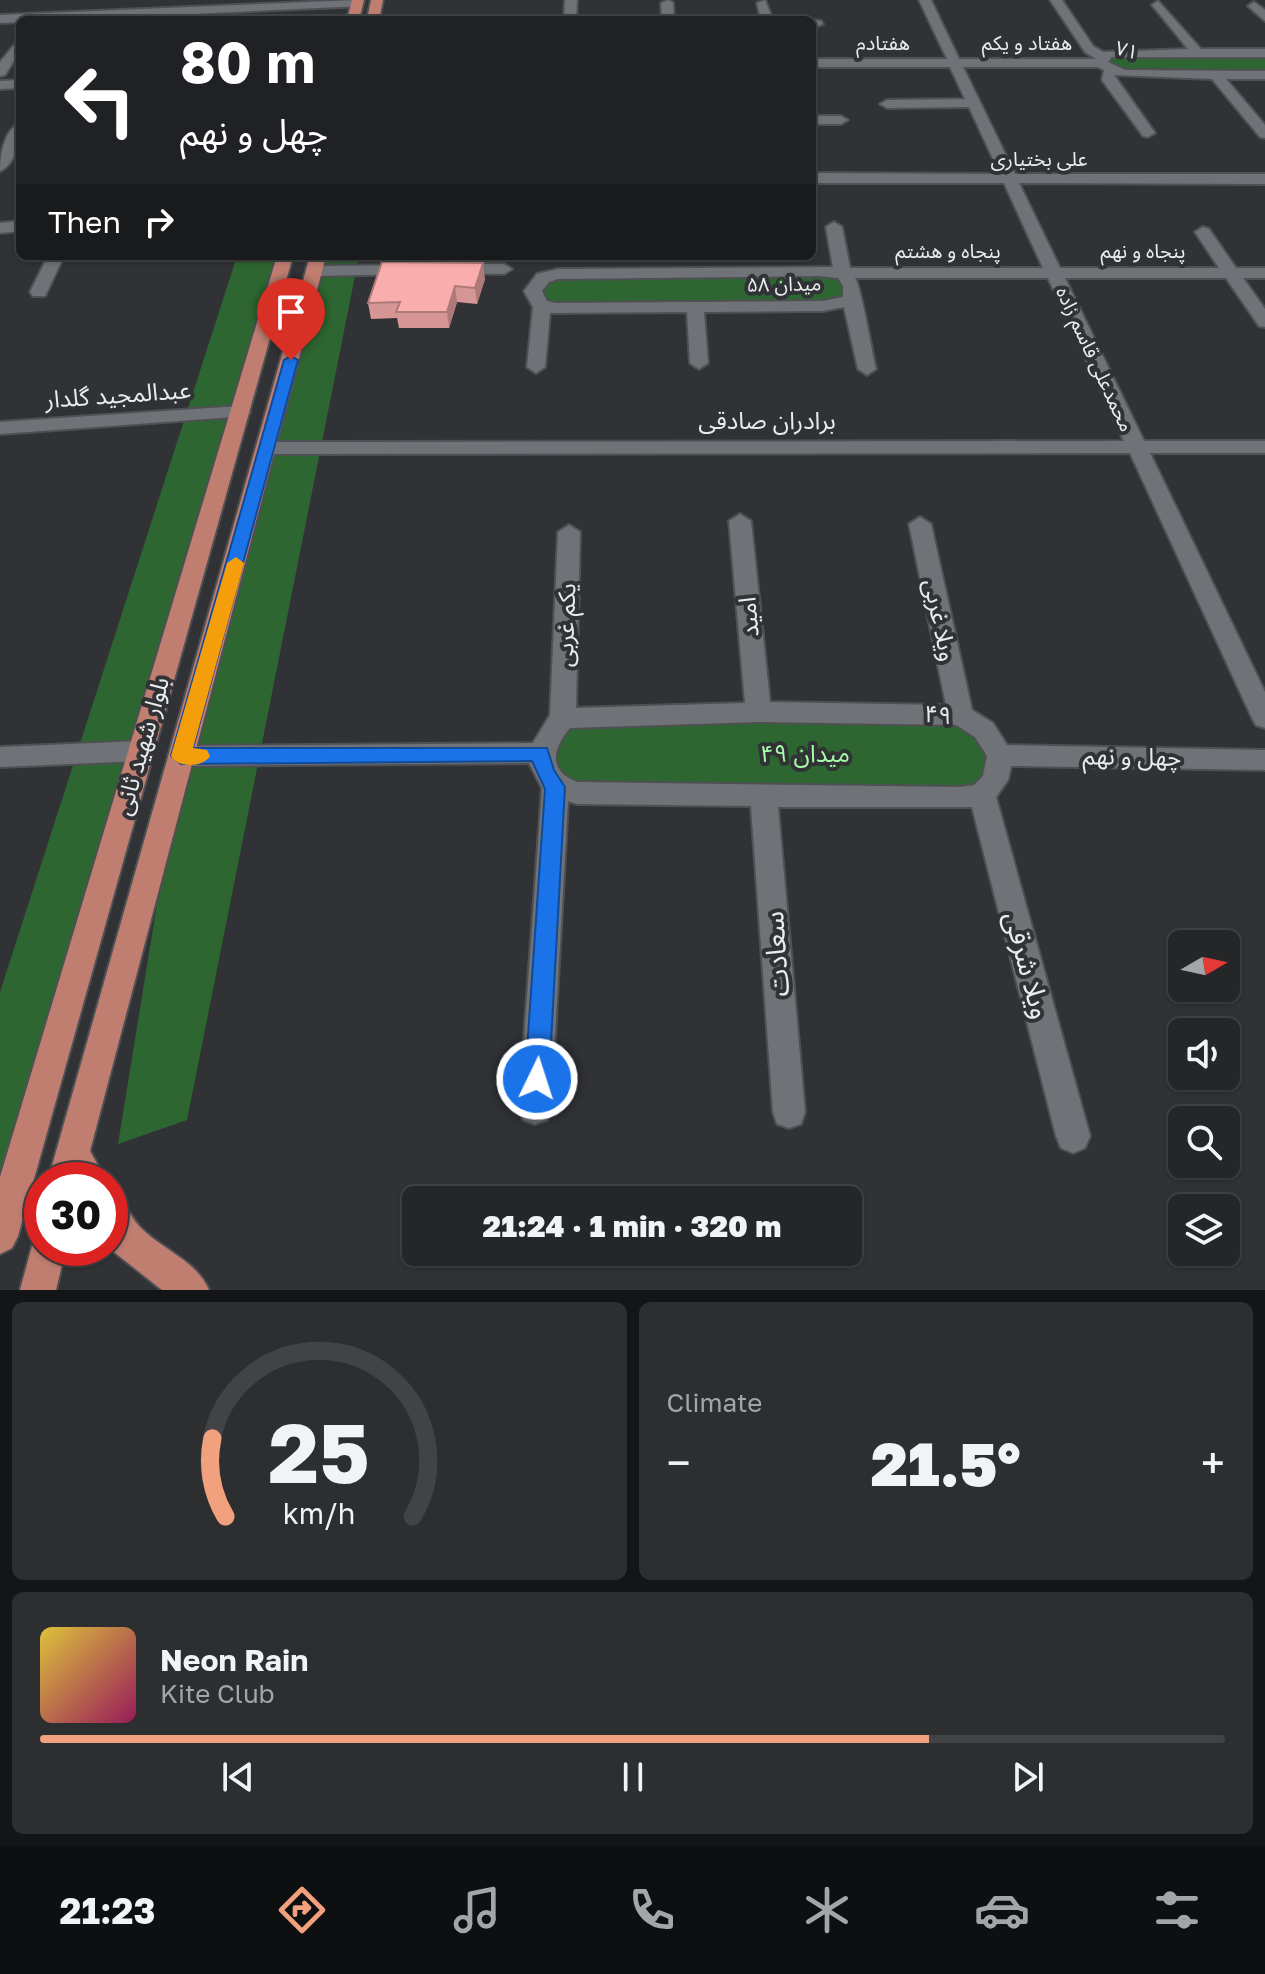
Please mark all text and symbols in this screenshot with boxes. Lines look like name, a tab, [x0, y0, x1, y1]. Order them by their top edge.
text: 80 m	[180, 28, 315, 95]
street label: هفتادم	[856, 30, 910, 58]
street label: هفتاد و یکم	[982, 30, 1072, 58]
street label: ۷۱	[1113, 35, 1141, 63]
icon: left	[48, 48, 152, 152]
text: چهل و نهم	[180, 110, 328, 153]
street label: علی بختیاری	[990, 146, 1088, 171]
icon: right	[137, 200, 181, 244]
text: Then	[48, 204, 121, 240]
street label: پنجاه و هشتم	[895, 238, 1001, 266]
street label: پنجاه و نهم	[1100, 238, 1186, 266]
street label: میدان ۵۸	[746, 270, 822, 297]
pin	[257, 278, 325, 360]
street label: محمدعلی قاسم زاده	[1048, 282, 1140, 437]
icon: arrive	[269, 290, 313, 334]
street label: عبدالمجید گلدار	[43, 374, 192, 414]
street label: برادران صادقی	[698, 405, 836, 435]
street label: ویلا غربی	[918, 576, 964, 664]
street label: یکم غربی	[549, 583, 584, 667]
street label: امید	[731, 596, 764, 638]
street label: بلوار شهید ثانی	[107, 673, 175, 818]
street label: ۴۹	[923, 698, 953, 729]
park label: میدان ۴۹	[760, 738, 850, 768]
street label: چهل و نهم	[1082, 740, 1182, 775]
street label: ویلا شرقی	[997, 907, 1059, 1023]
street label: سعادت	[756, 910, 795, 998]
north arrow	[1168, 930, 1240, 1002]
map controls	[1168, 930, 1240, 1266]
button: sound	[1168, 1018, 1240, 1090]
position arrow	[495, 1037, 579, 1121]
button: search	[1168, 1106, 1240, 1178]
speed limit sign: 30	[24, 1162, 128, 1266]
button: layers	[1168, 1194, 1240, 1266]
text: 21:24 · 1 min · 320 m	[483, 1208, 781, 1244]
text: Climate	[667, 1387, 762, 1418]
text: 25	[269, 1401, 370, 1501]
text: 21.5°	[871, 1427, 1021, 1499]
text: −	[667, 1436, 691, 1489]
text: +	[1201, 1436, 1225, 1489]
text: km/h	[283, 1496, 356, 1530]
text: Neon Rain	[160, 1642, 308, 1678]
text: Kite Club	[160, 1678, 275, 1709]
icon: previous	[216, 1755, 260, 1799]
icon: pause	[611, 1755, 655, 1799]
icon: next	[1006, 1755, 1050, 1799]
icon: directions	[274, 1882, 330, 1938]
icon: music	[449, 1882, 505, 1938]
icon: phone	[624, 1882, 680, 1938]
icon: climate	[799, 1882, 855, 1938]
icon: car	[974, 1882, 1030, 1938]
icon: filters	[1149, 1882, 1205, 1938]
text: 21:23	[60, 1889, 155, 1932]

